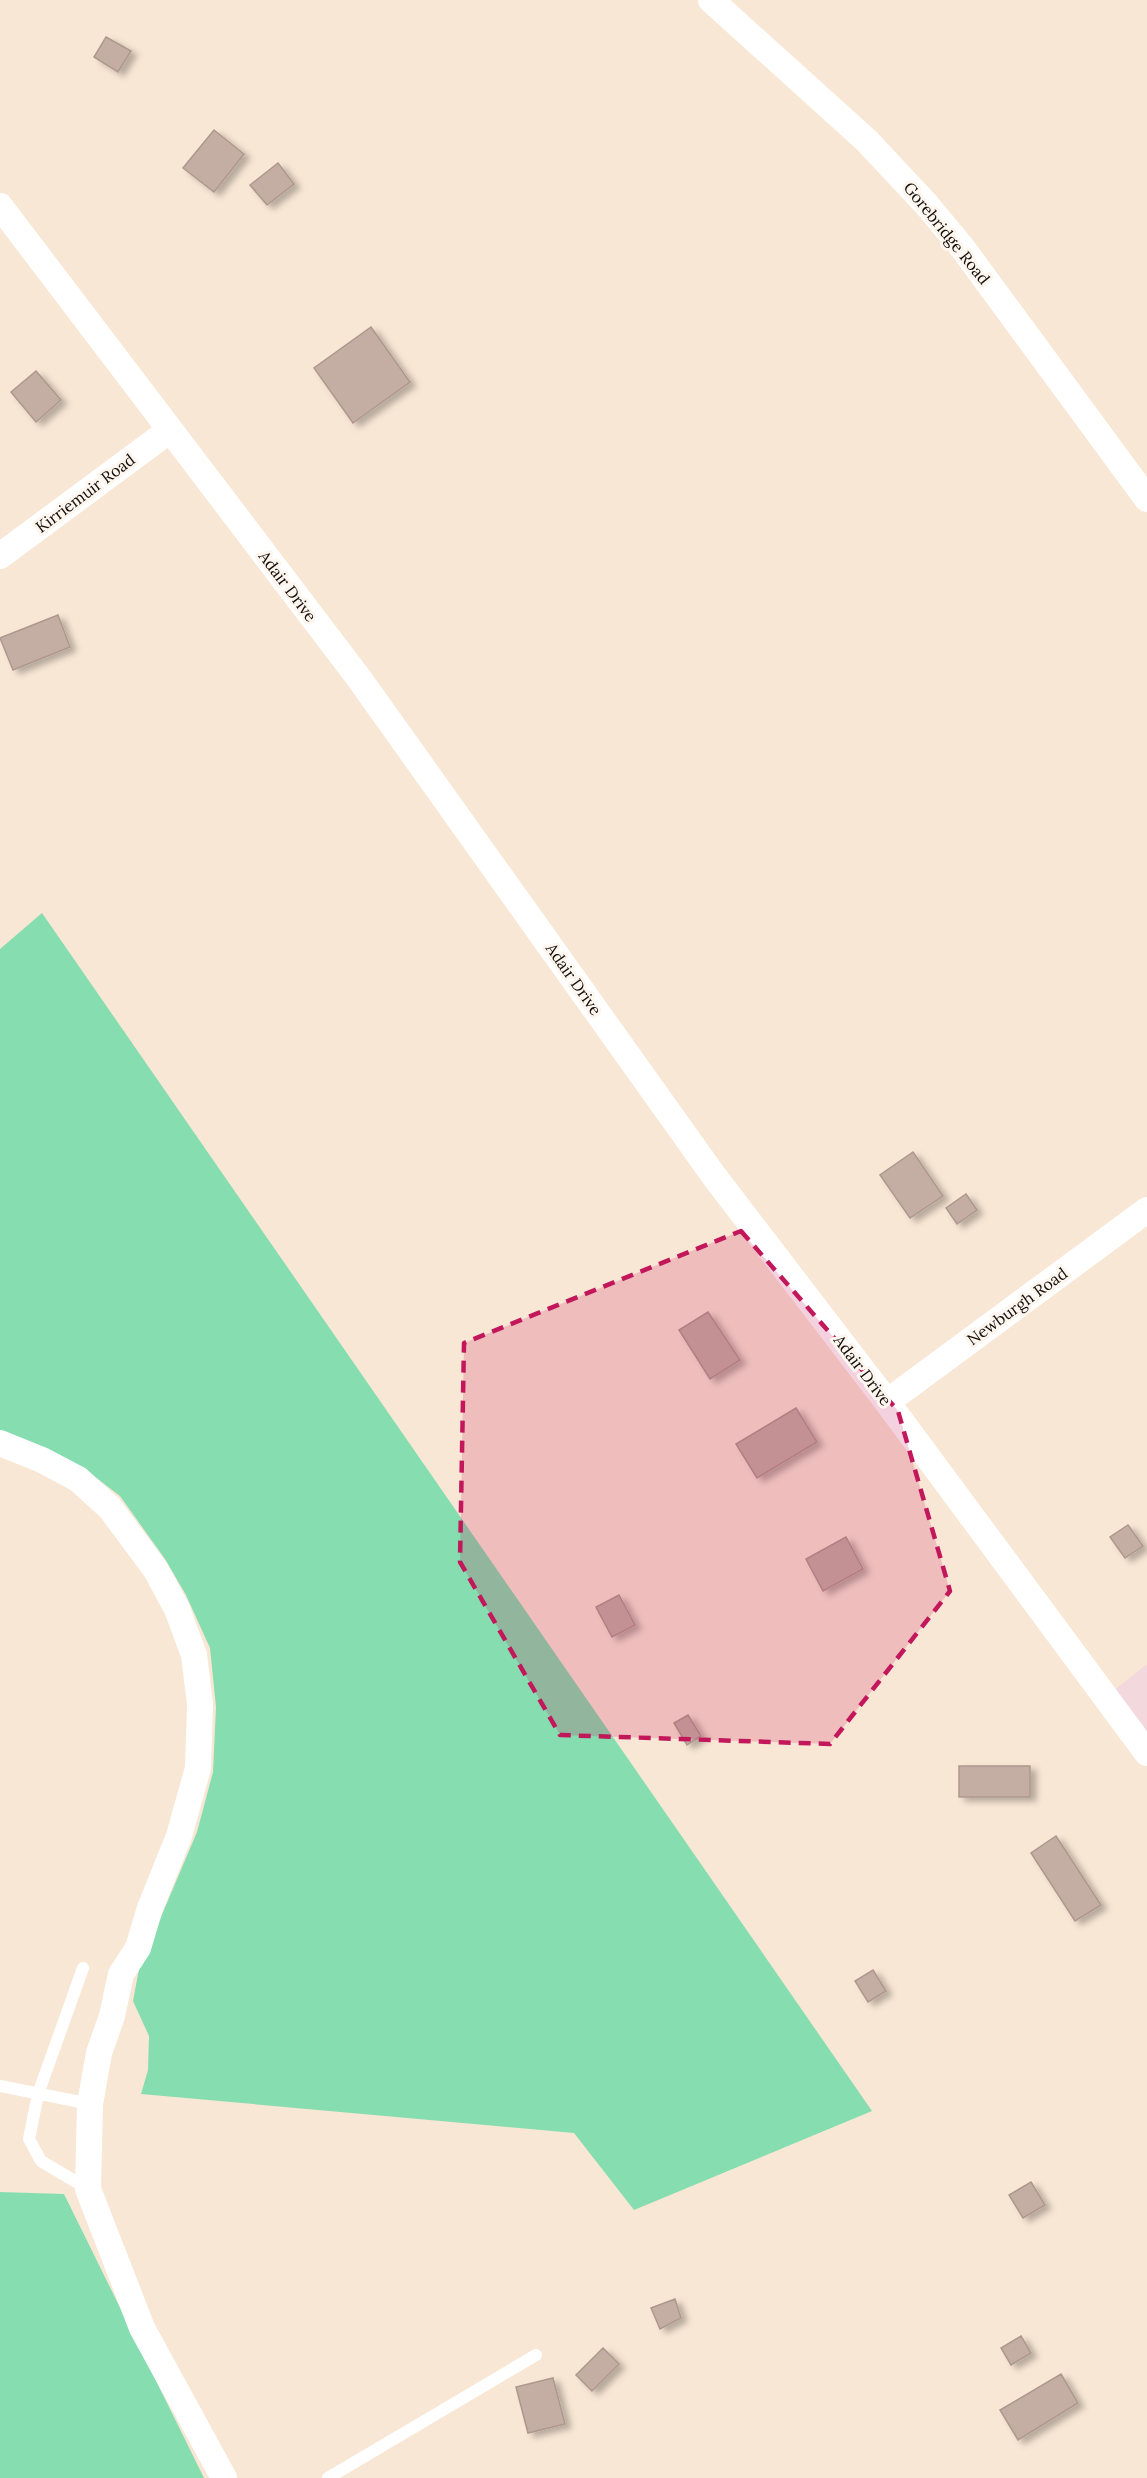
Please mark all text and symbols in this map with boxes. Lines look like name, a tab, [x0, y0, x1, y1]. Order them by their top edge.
street label: Gorebridge Road	[900, 178, 995, 289]
street label: Kirriemuir Road	[31, 449, 139, 537]
street label: Adair Drive	[254, 546, 321, 626]
street label: Adair Drive	[541, 938, 606, 1019]
street label: Newburgh Road	[963, 1263, 1071, 1349]
street label: Adair Drive	[829, 1330, 896, 1410]

